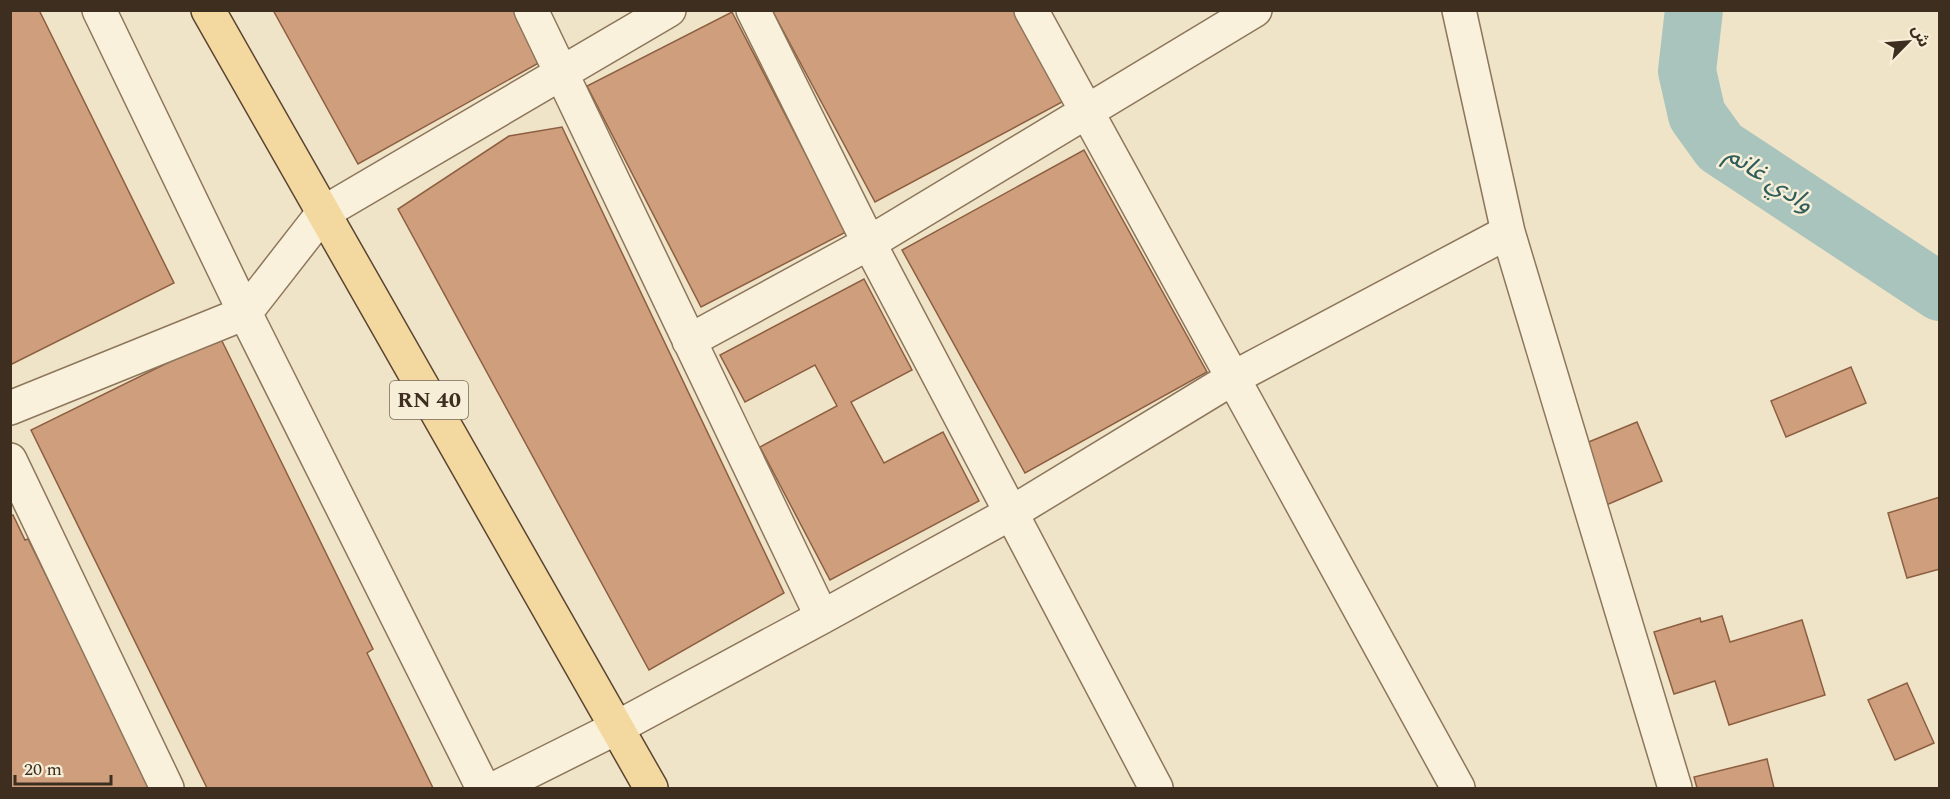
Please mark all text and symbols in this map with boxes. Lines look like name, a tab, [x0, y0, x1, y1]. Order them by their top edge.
north arrow	[1878, 12, 1938, 72]
text: ش	[1905, 21, 1936, 51]
water label: وادي غانم	[1717, 134, 1822, 223]
road number: RN 40	[390, 381, 468, 419]
scale bar	[15, 748, 111, 786]
text: 20 m	[24, 756, 62, 783]

